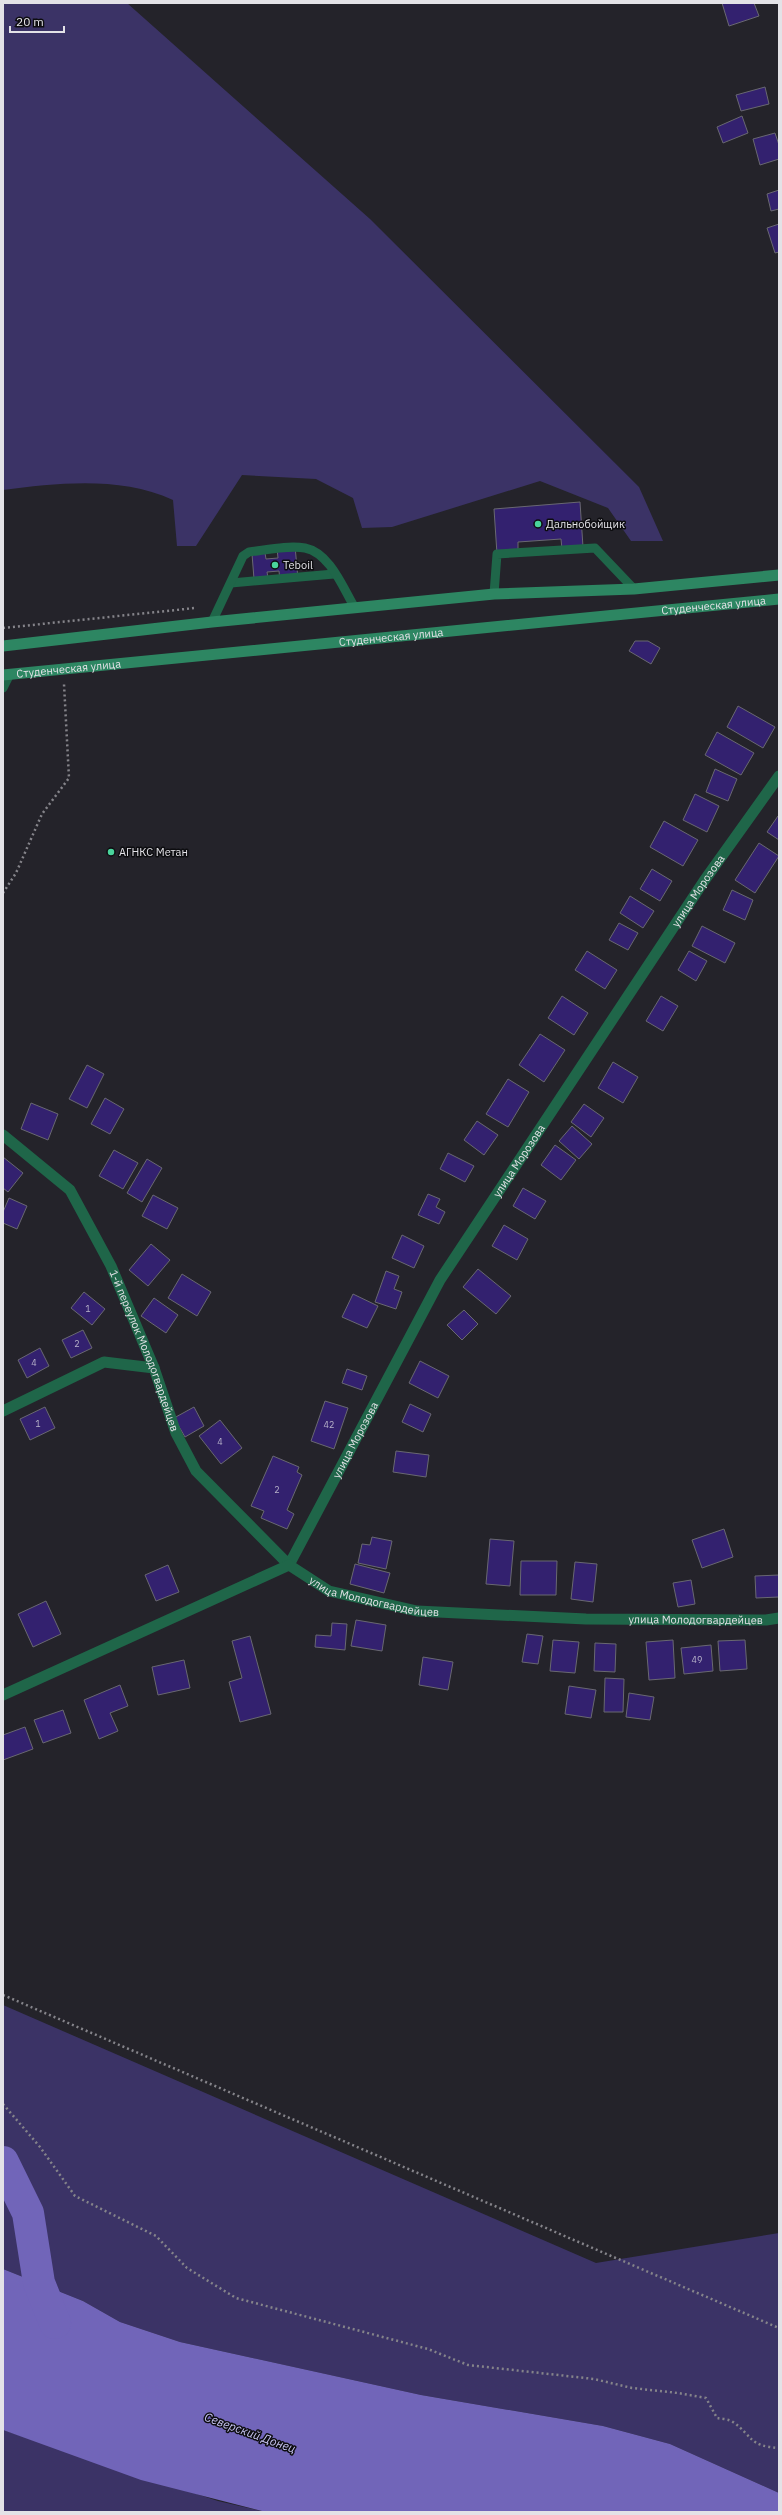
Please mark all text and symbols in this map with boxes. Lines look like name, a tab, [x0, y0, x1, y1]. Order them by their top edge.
scale bar	[10, 8, 64, 34]
text: 20 m	[16, 14, 44, 29]
place label: Дальнобойщик	[546, 517, 625, 531]
marker: Дальнобойщик	[533, 519, 543, 529]
place label: Teboil	[283, 558, 313, 572]
marker: Teboil	[270, 560, 280, 570]
street label: Студенческая улица	[661, 593, 767, 617]
street label: Студенческая улица	[338, 625, 444, 649]
street label: Студенческая улица	[16, 656, 122, 681]
place label: АГНКС Метан	[119, 845, 188, 859]
marker: АГНКС Метан	[106, 847, 116, 857]
street label: улица Морозова	[669, 852, 728, 930]
street label: улица Морозова	[490, 1122, 548, 1200]
street label: 1-й переулок Молодогвардейцев	[106, 1268, 182, 1433]
house number: 1	[85, 1303, 91, 1314]
house number: 2	[74, 1338, 80, 1349]
house number: 4	[31, 1357, 37, 1368]
street label: улица Морозова	[329, 1399, 381, 1481]
house number: 1	[35, 1418, 41, 1429]
house number: 42	[324, 1419, 334, 1430]
house number: 4	[217, 1436, 223, 1447]
house number: 2	[274, 1484, 280, 1495]
street label: улица Молодогвардейцев	[307, 1573, 439, 1619]
street label: улица Молодогвардейцев	[629, 1612, 763, 1627]
house number: 49	[692, 1654, 702, 1665]
water label: Северский Донец	[203, 2409, 298, 2456]

